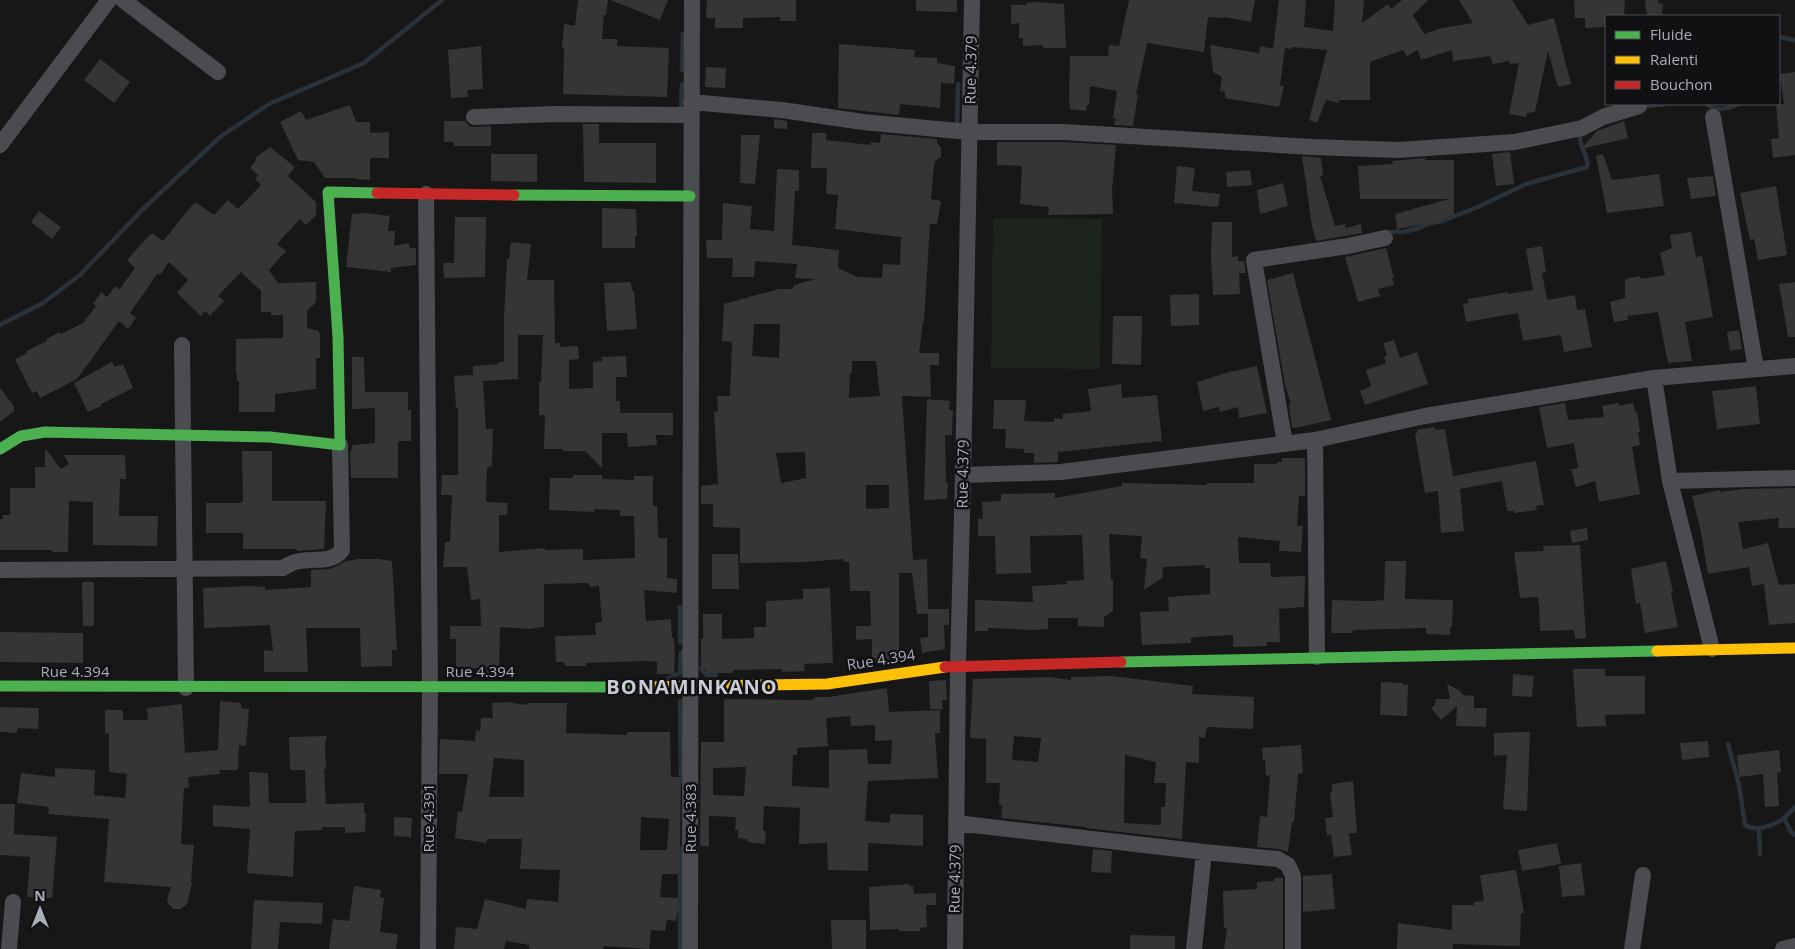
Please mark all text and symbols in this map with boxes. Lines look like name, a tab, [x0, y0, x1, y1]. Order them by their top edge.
legend	[1605, 15, 1780, 105]
text: Fluide	[1650, 24, 1692, 44]
street label: Rue 4.379	[959, 35, 981, 105]
text: Ralenti	[1650, 49, 1698, 69]
text: Bouchon	[1650, 74, 1713, 94]
street label: Rue 4.379	[951, 439, 973, 509]
street label: Rue 4.394	[845, 644, 917, 674]
street label: Rue 4.394	[40, 661, 110, 681]
street label: Rue 4.394	[445, 661, 515, 681]
district label: BONAMINKANO	[606, 673, 778, 700]
street label: Rue 4.391	[418, 783, 438, 853]
street label: Rue 4.383	[680, 783, 700, 853]
street label: Rue 4.379	[943, 844, 965, 914]
north arrow	[15, 884, 65, 934]
text: N	[34, 886, 46, 905]

